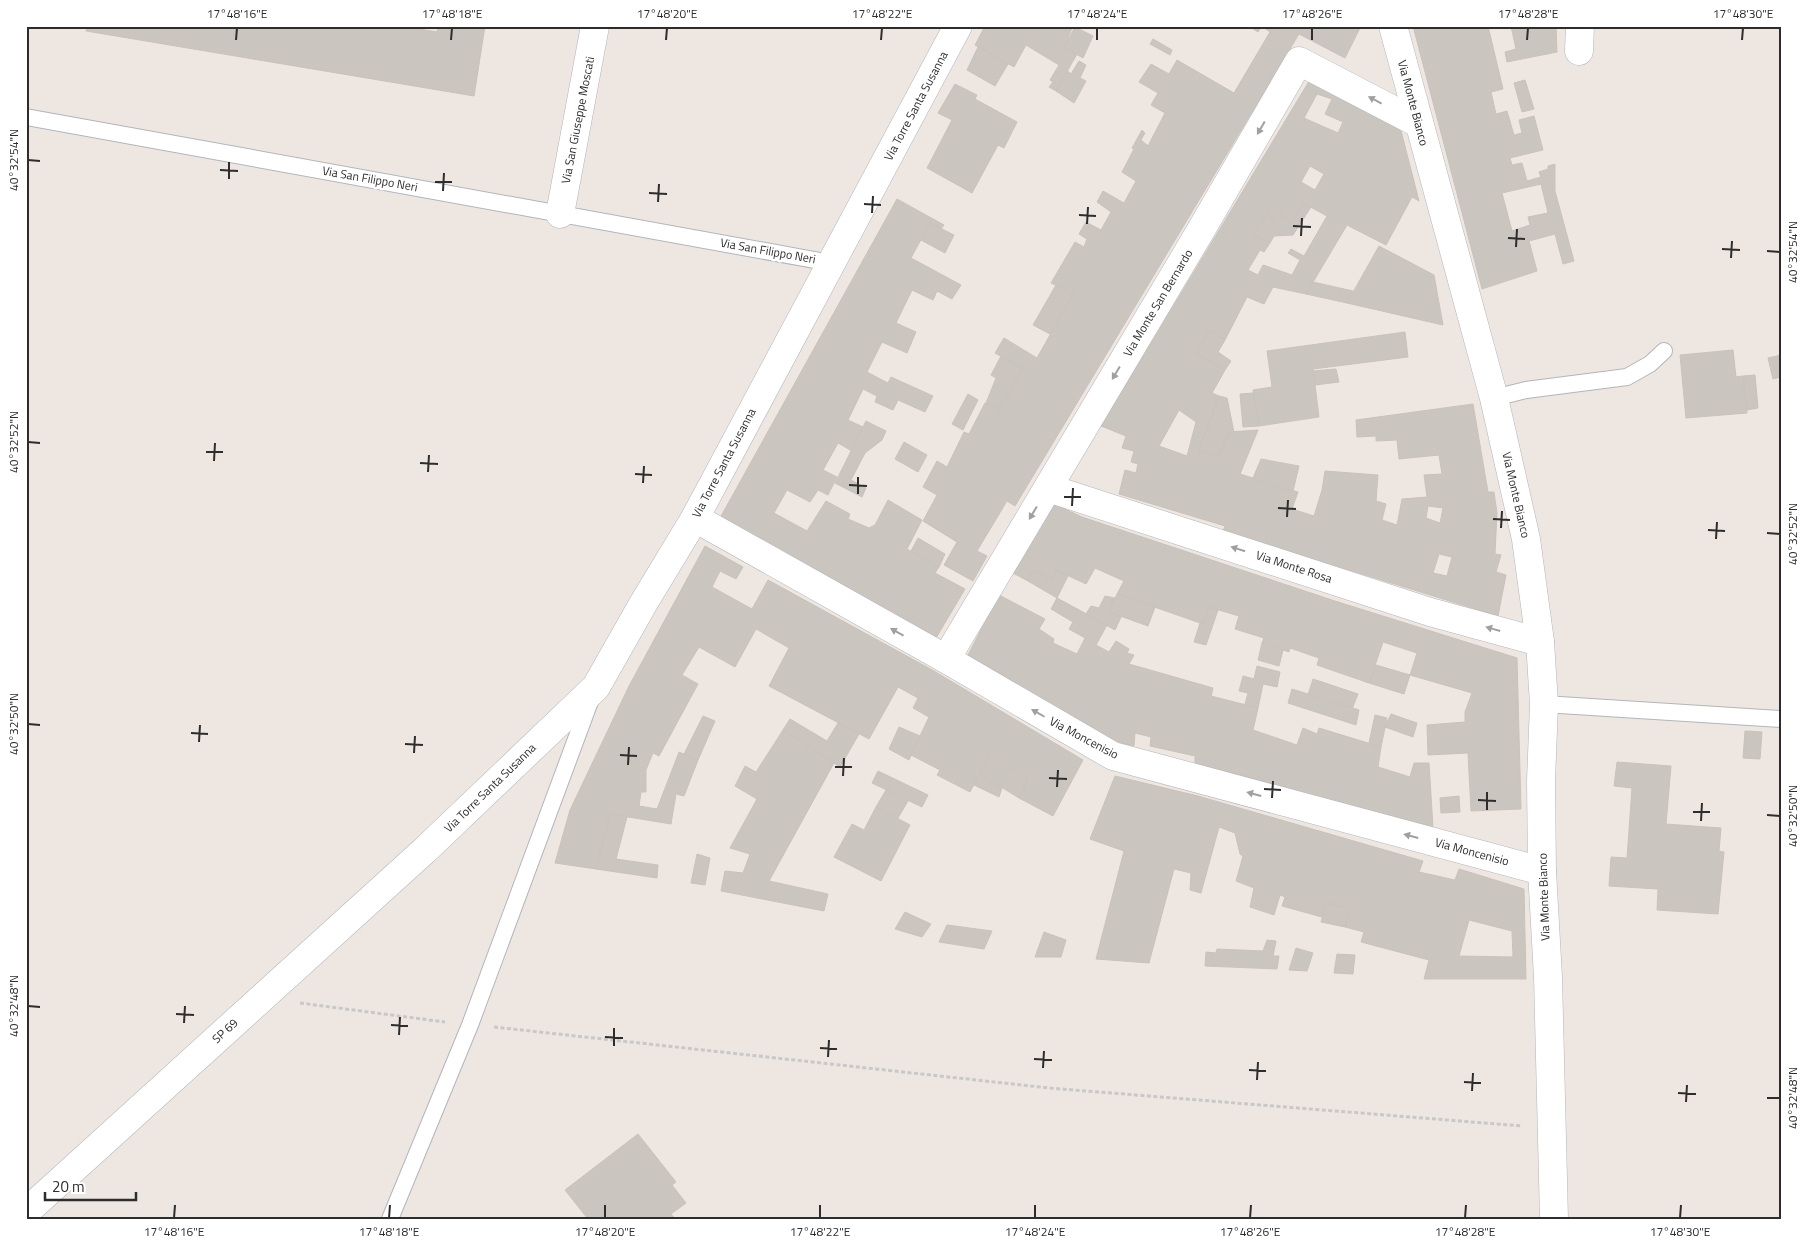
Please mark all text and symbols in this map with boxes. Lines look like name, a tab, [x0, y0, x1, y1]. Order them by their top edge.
text: 17°48'16"E	[207, 4, 268, 23]
text: 17°48'18"E	[422, 4, 483, 23]
text: 17°48'20"E	[637, 4, 698, 23]
text: 17°48'22"E	[852, 4, 913, 23]
text: 17°48'24"E	[1067, 4, 1128, 23]
text: 17°48'26"E	[1282, 4, 1343, 23]
text: 17°48'28"E	[1498, 4, 1559, 23]
text: 17°48'30"E	[1713, 4, 1774, 23]
street label: Via Torre Santa Susanna	[879, 48, 953, 164]
street label: Via San Giuseppe Moscati	[556, 55, 599, 185]
street label: Via Monte Bianco	[1393, 58, 1434, 148]
one-way arrow	[1368, 96, 1382, 105]
one-way arrow	[1256, 121, 1265, 134]
text: 40°32'54"N	[4, 129, 23, 191]
street label: Via San Filippo Neri	[321, 161, 419, 196]
text: 40°32'54"N	[1783, 221, 1802, 283]
street label: Via San Filippo Neri	[719, 233, 817, 268]
street label: Via Monte San Bernardo	[1118, 245, 1197, 360]
one-way arrow	[1112, 367, 1121, 380]
street label: Via Torre Santa Susanna	[687, 405, 761, 521]
text: 40°32'52"N	[4, 411, 23, 473]
street label: Via Monte Bianco	[1497, 450, 1536, 540]
text: 40°32'52"N	[1783, 503, 1802, 565]
one-way arrow	[1029, 507, 1038, 520]
one-way arrow	[1230, 545, 1245, 553]
street label: Via Monte Rosa	[1254, 545, 1335, 588]
one-way arrow	[1486, 625, 1501, 633]
one-way arrow	[890, 627, 904, 636]
text: 40°32'50"N	[4, 693, 23, 755]
one-way arrow	[1031, 708, 1044, 717]
street label: Via Moncenisio	[1046, 711, 1122, 764]
street label: Via Torre Santa Susanna	[439, 738, 540, 837]
text: 40°32'50"N	[1783, 785, 1802, 847]
one-way arrow	[1246, 790, 1261, 798]
one-way arrow	[1403, 831, 1418, 839]
street label: Via Moncenisio	[1433, 833, 1511, 871]
street label: Via Monte Bianco	[1532, 853, 1555, 941]
text: 40°32'48"N	[4, 975, 23, 1037]
street label: SP 69	[207, 1013, 242, 1048]
text: 40°32'48"N	[1783, 1067, 1802, 1129]
scale bar	[45, 1170, 136, 1202]
text: 20 m	[52, 1175, 85, 1198]
text: 17°48'16"E	[144, 1222, 205, 1241]
text: 17°48'18"E	[359, 1222, 420, 1241]
text: 17°48'20"E	[575, 1222, 636, 1241]
text: 17°48'22"E	[790, 1222, 851, 1241]
text: 17°48'24"E	[1005, 1222, 1066, 1241]
text: 17°48'26"E	[1220, 1222, 1281, 1241]
text: 17°48'28"E	[1435, 1222, 1496, 1241]
text: 17°48'30"E	[1650, 1222, 1711, 1241]

